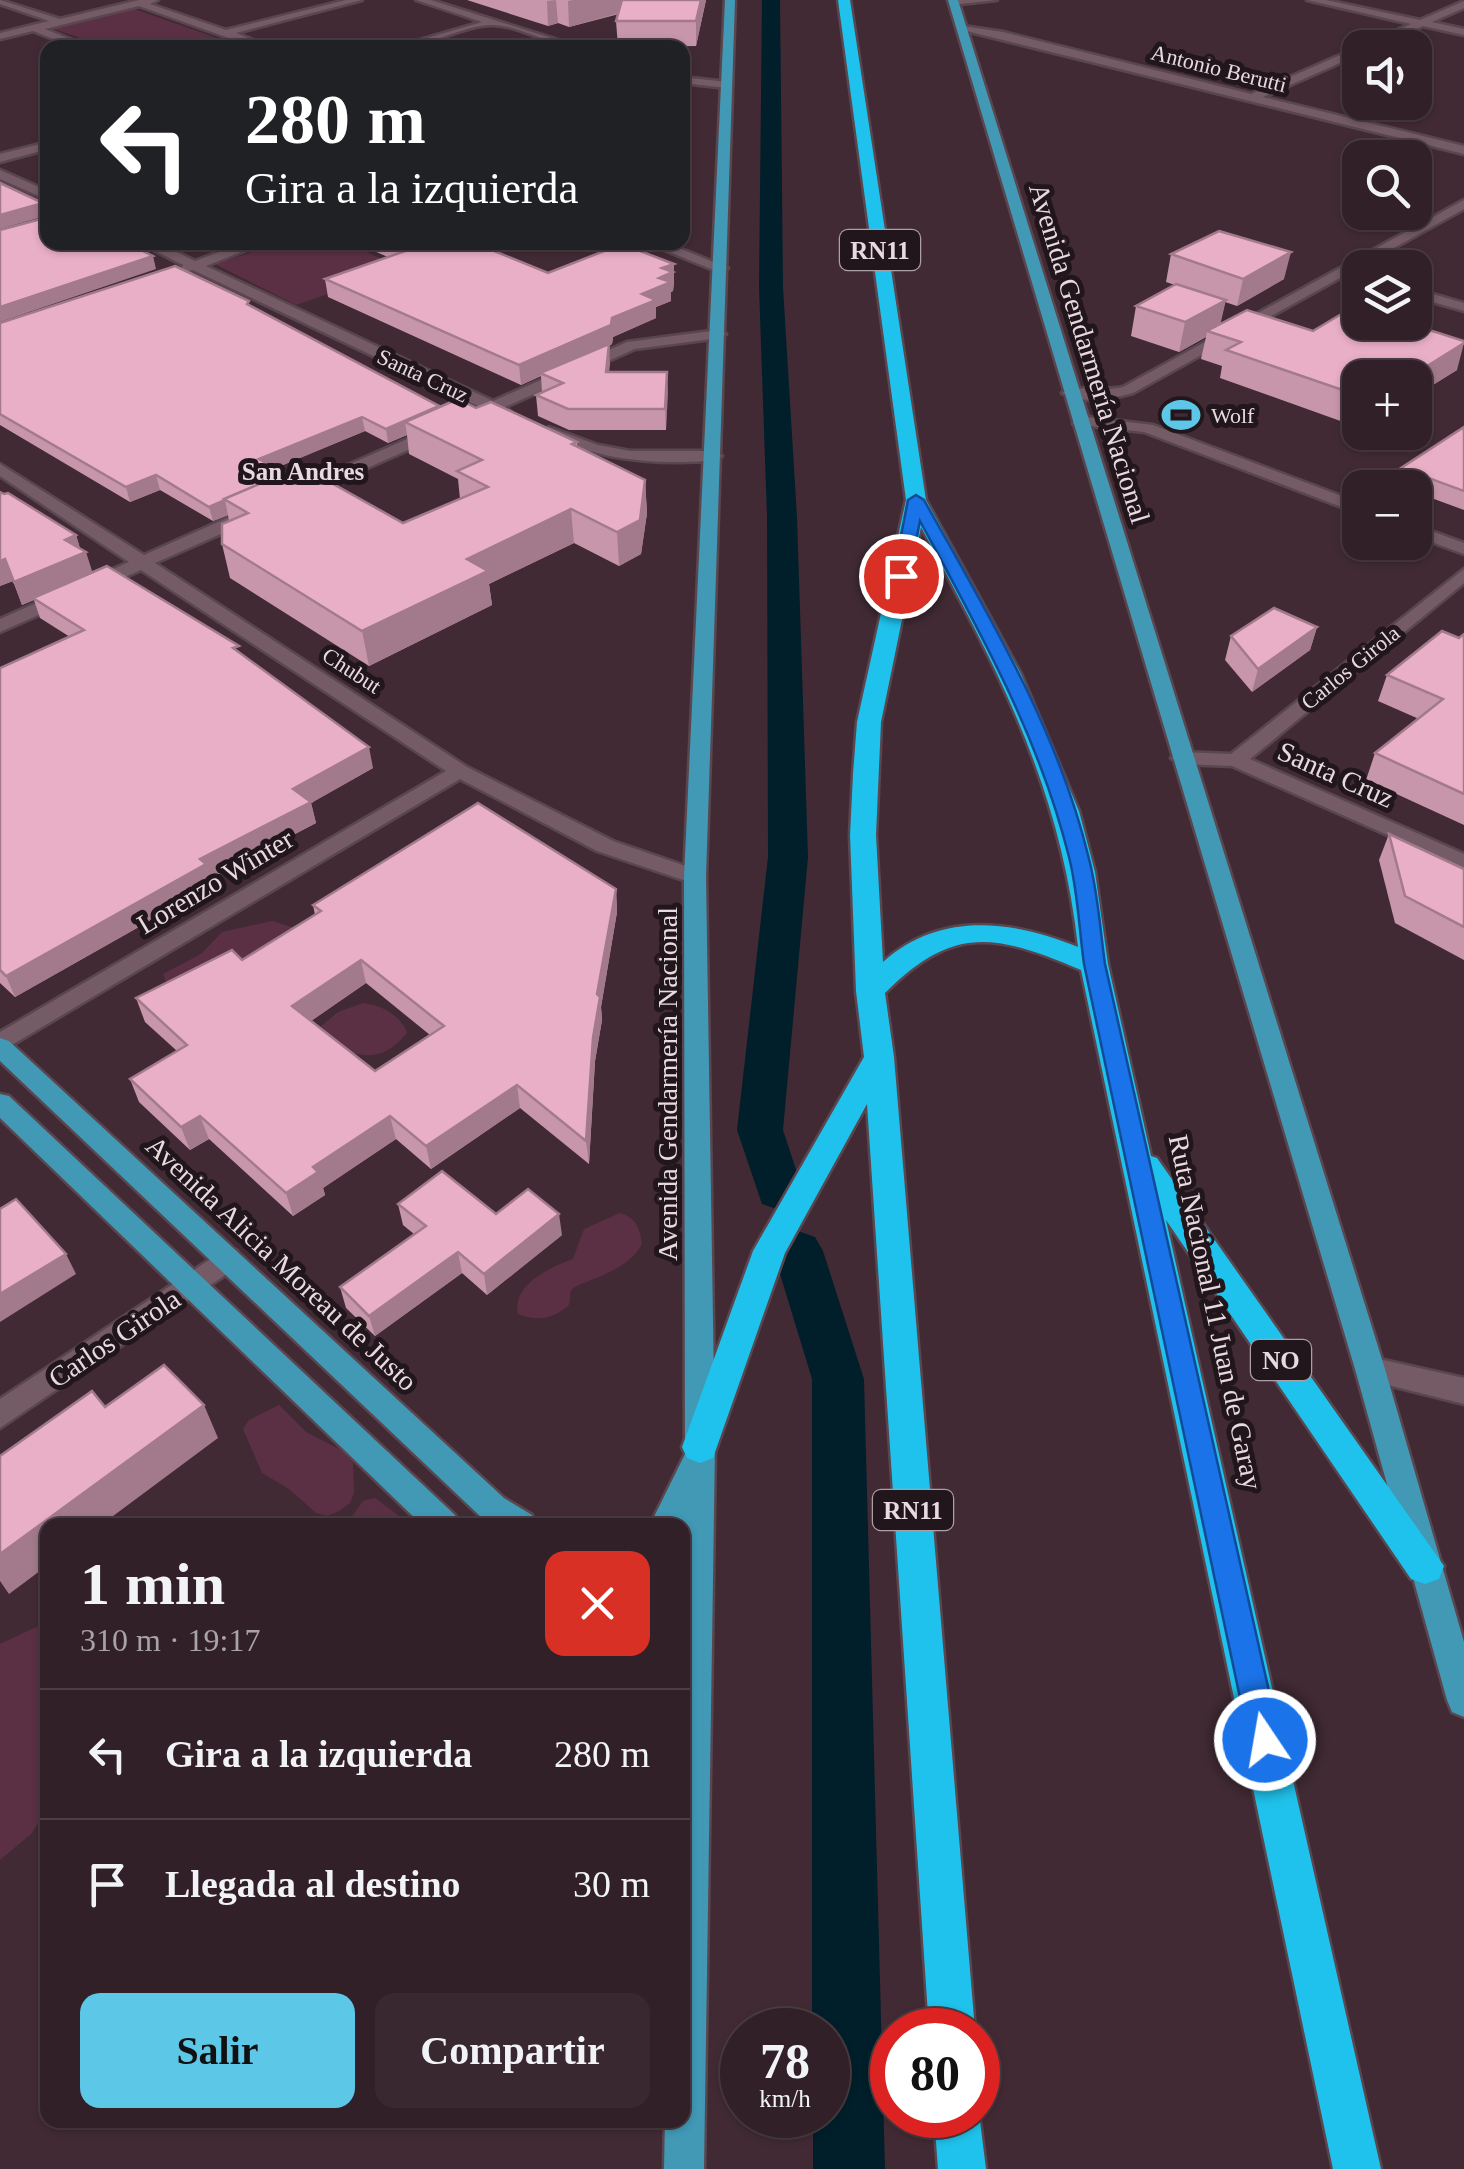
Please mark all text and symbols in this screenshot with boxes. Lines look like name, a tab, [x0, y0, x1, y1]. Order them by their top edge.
map controls	[1342, 30, 1432, 560]
button: sound	[1342, 30, 1432, 120]
street label: Antonio Berutti	[1149, 40, 1289, 97]
icon: left	[80, 80, 210, 210]
text: 280 m	[245, 81, 426, 158]
button: search	[1342, 140, 1432, 230]
text: Gira a la izquierda	[245, 163, 579, 213]
street label: Avenida Gendarmería Nacional	[1023, 179, 1156, 527]
road number: RN11	[840, 230, 920, 270]
button: layers	[1342, 250, 1432, 340]
street label: Santa Cruz	[373, 344, 472, 407]
button: +	[1342, 360, 1432, 450]
sports icon: Wolf	[1160, 394, 1202, 436]
place label: Wolf	[1211, 403, 1255, 428]
district label: San Andres	[242, 458, 365, 485]
button: −	[1342, 470, 1432, 560]
pin	[859, 534, 944, 619]
icon: arrive	[874, 549, 929, 604]
street label: Carlos Girola	[1296, 620, 1405, 715]
street label: Chubut	[318, 642, 386, 699]
street label: Santa Cruz	[1273, 735, 1399, 814]
street label: Lorenzo Winter	[132, 822, 299, 940]
street label: Avenida Gendarmería Nacional	[652, 907, 683, 1261]
street label: Avenida Alicia Moreau de Justo	[140, 1130, 423, 1397]
street label: Ruta Nacional 11 Juan de Garay	[1163, 1132, 1268, 1492]
street label: Carlos Girola	[43, 1283, 186, 1394]
road number: NO	[1251, 1340, 1311, 1380]
road number: RN11	[873, 1490, 953, 1530]
text: 1 min	[80, 1551, 225, 1617]
button: close	[545, 1551, 650, 1656]
text: 310 m · 19:17	[80, 1622, 260, 1658]
position arrow	[1213, 1688, 1317, 1792]
icon: left	[80, 1727, 135, 1782]
text: Gira a la izquierda	[165, 1733, 472, 1775]
text: 280 m	[554, 1733, 650, 1775]
icon: arrive	[80, 1857, 135, 1912]
text: Llegada al destino	[165, 1863, 461, 1905]
text: 30 m	[573, 1863, 650, 1905]
button: Salir	[80, 1993, 355, 2108]
button: Compartir	[375, 1993, 650, 2108]
speed limit sign: 80	[870, 2008, 1000, 2138]
text: 78	[760, 2033, 810, 2089]
text: km/h	[759, 2085, 811, 2112]

